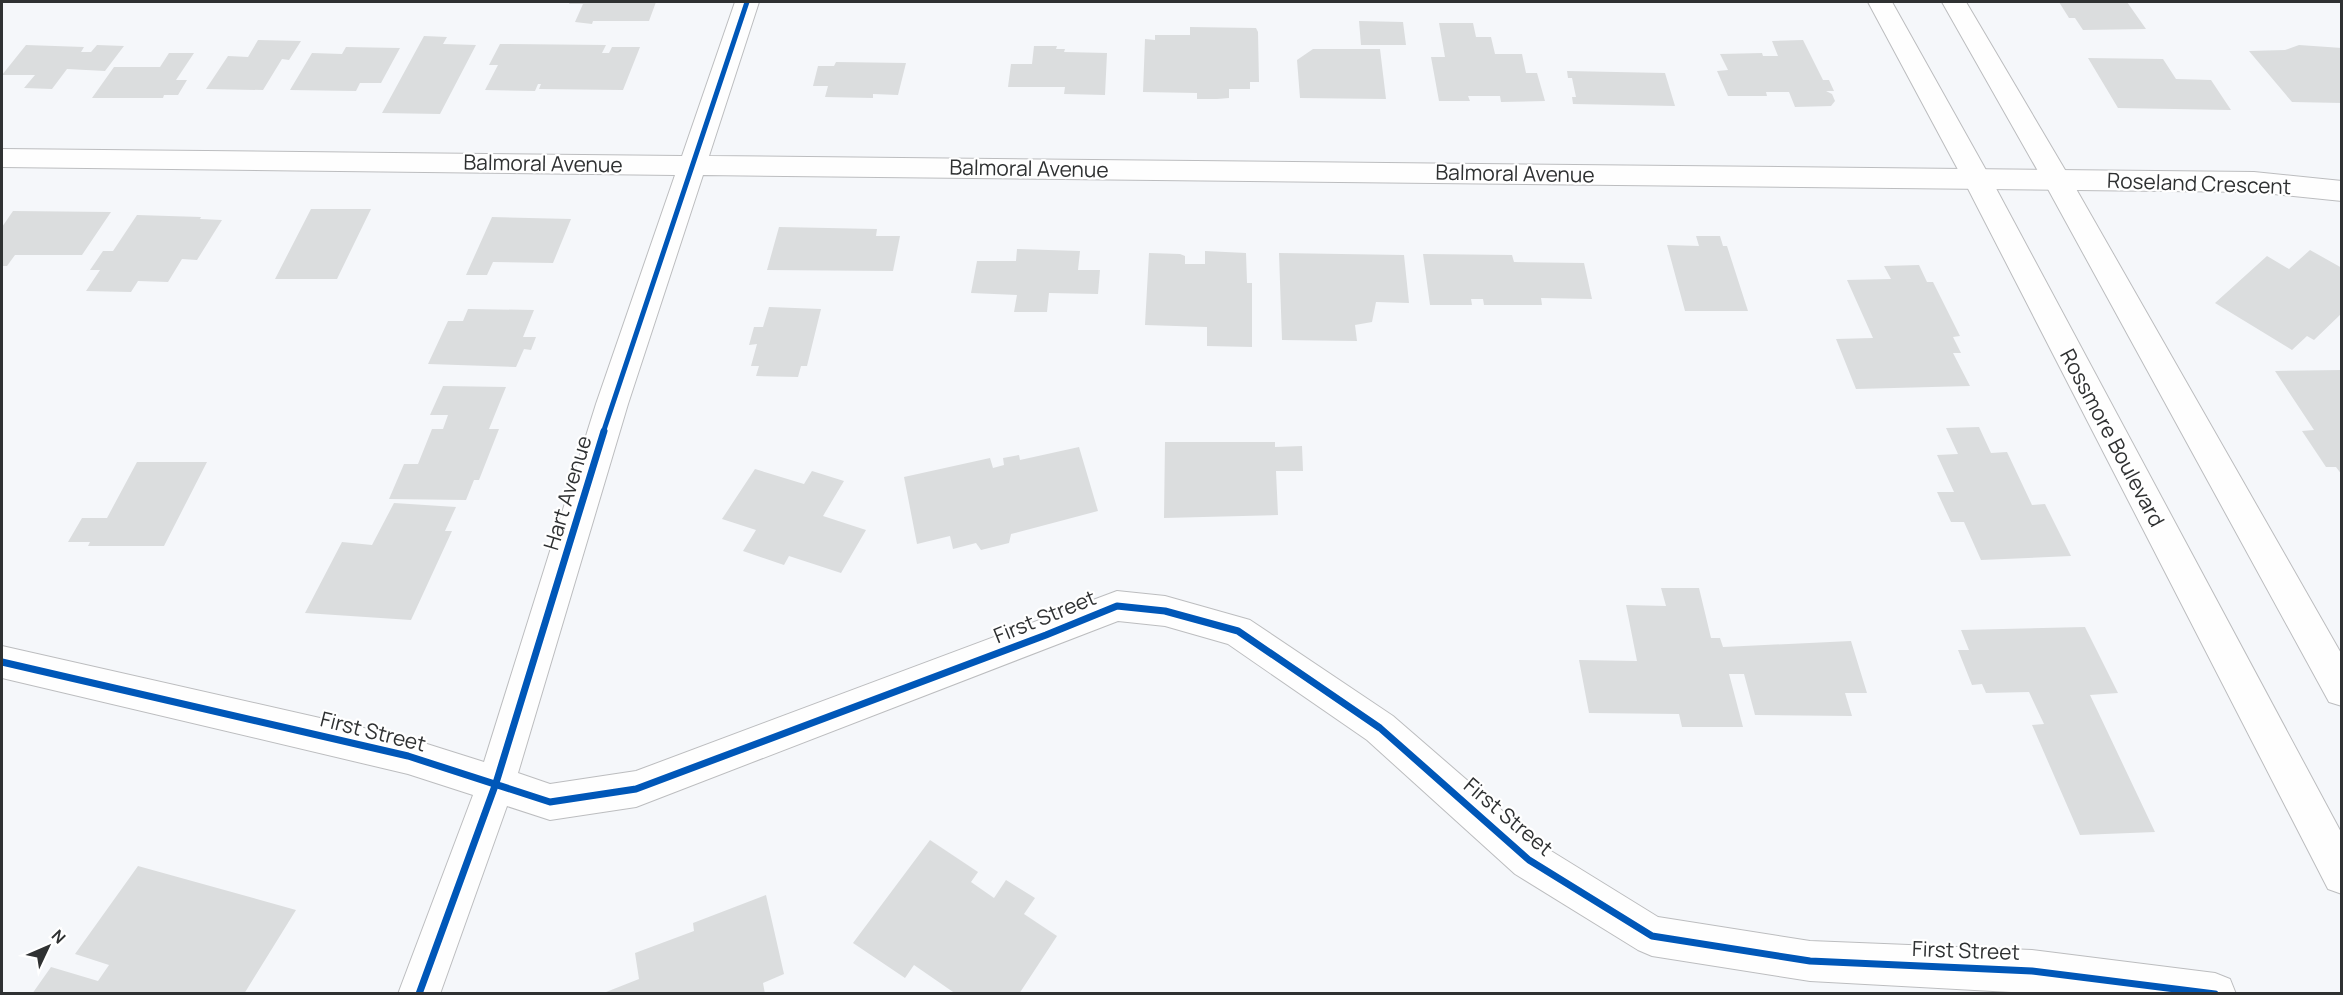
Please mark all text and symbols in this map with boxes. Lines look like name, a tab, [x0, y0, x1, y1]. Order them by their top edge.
street label: Balmoral Avenue	[463, 148, 623, 178]
street label: Balmoral Avenue	[949, 153, 1109, 183]
street label: Balmoral Avenue	[1435, 158, 1595, 188]
street label: Roseland Crescent	[2106, 166, 2292, 200]
street label: Rossmore Boulevard	[2054, 344, 2172, 531]
street label: Hart Avenue	[536, 432, 598, 553]
street label: First Street	[989, 583, 1100, 649]
street label: First Street	[317, 704, 429, 758]
street label: First Street	[1458, 771, 1559, 862]
north arrow	[18, 917, 78, 977]
text: N	[47, 925, 71, 948]
street label: First Street	[1912, 934, 2020, 966]

